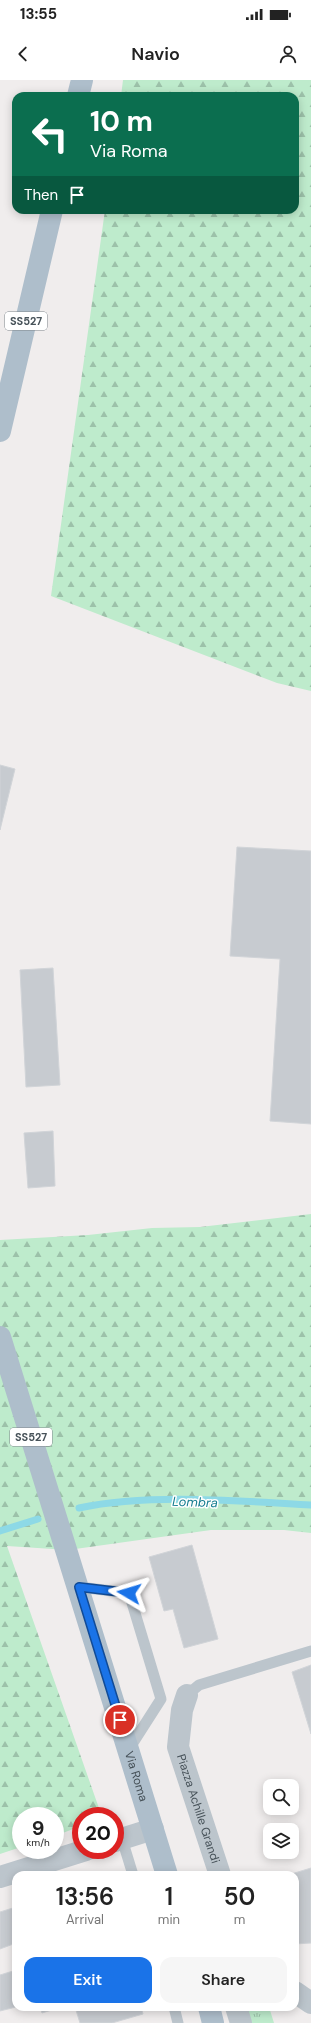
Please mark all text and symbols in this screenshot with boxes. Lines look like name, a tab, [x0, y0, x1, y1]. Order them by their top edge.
text: 13:55	[20, 4, 57, 24]
text: Navio	[131, 42, 180, 66]
icon: back	[12, 43, 34, 65]
icon: person	[277, 43, 299, 65]
text: 10 m	[90, 103, 153, 140]
icon: left	[24, 108, 76, 160]
text: Via Roma	[90, 139, 168, 163]
icon: arrive	[66, 184, 88, 206]
text: Then	[24, 185, 58, 205]
road number: SS527	[5, 312, 47, 330]
road number: SS527	[10, 1428, 52, 1446]
water label: Lombra	[172, 1493, 218, 1511]
position arrow	[108, 1572, 150, 1614]
pin	[103, 1703, 137, 1737]
icon: arrive	[109, 1709, 131, 1731]
street label: Via Roma	[121, 1749, 152, 1803]
street label: Piazza Achille Grandi	[173, 1752, 224, 1866]
map controls	[263, 1779, 299, 1859]
button: search	[263, 1779, 299, 1815]
speed limit sign: 20	[72, 1807, 124, 1859]
text: 9	[32, 1815, 44, 1841]
button: layers	[263, 1823, 299, 1859]
text: km/h	[26, 1836, 50, 1849]
text: 13:56	[56, 1881, 114, 1912]
text: 1	[165, 1881, 173, 1912]
text: 50	[224, 1881, 255, 1912]
text: Arrival	[66, 1911, 104, 1928]
text: min	[158, 1911, 180, 1928]
text: m	[234, 1911, 245, 1928]
button: Exit	[24, 1957, 152, 2003]
button: Share	[160, 1957, 287, 2003]

